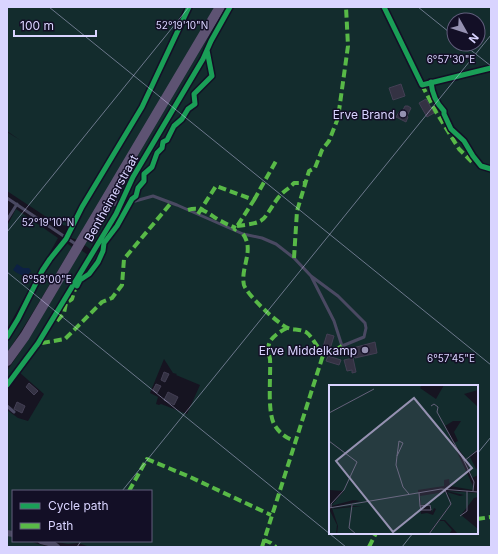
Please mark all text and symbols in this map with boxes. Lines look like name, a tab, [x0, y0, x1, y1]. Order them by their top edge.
scale bar	[14, 12, 96, 38]
north arrow	[446, 12, 486, 52]
text: 100 m	[20, 18, 54, 33]
text: 52°19'10"N	[156, 19, 208, 31]
text: N	[466, 31, 482, 46]
text: 6°57'30"E	[427, 53, 475, 65]
place label: Erve Brand	[333, 107, 395, 122]
marker: Erve Brand	[398, 109, 408, 119]
street label: Bentheimerstraat	[81, 152, 141, 244]
text: 52°19'10"N	[22, 216, 74, 228]
text: 6°58'00"E	[22, 273, 72, 285]
place label: Erve Middelkamp	[259, 343, 357, 358]
marker: Erve Middelkamp	[360, 345, 370, 355]
text: 6°57'45"E	[427, 352, 475, 364]
inset map	[329, 385, 478, 534]
legend	[12, 490, 152, 542]
text: Cycle path	[48, 498, 109, 513]
text: Path	[48, 518, 73, 533]

